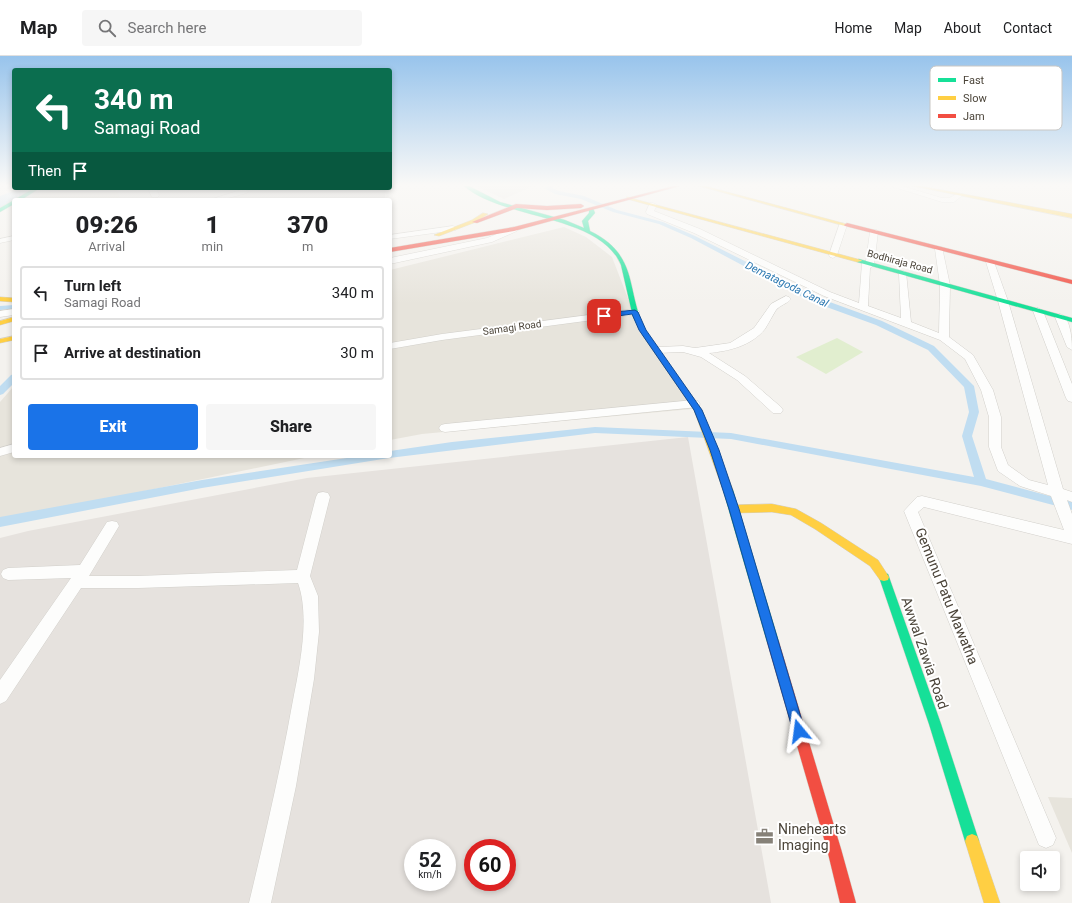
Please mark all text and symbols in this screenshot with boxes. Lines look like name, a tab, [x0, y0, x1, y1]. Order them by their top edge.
search box	[82, 10, 362, 46]
text: Map	[20, 16, 58, 39]
icon: search	[96, 17, 118, 39]
text: Search here	[128, 19, 206, 37]
text: Home	[834, 20, 872, 36]
text: Map	[894, 20, 922, 36]
text: About	[944, 20, 981, 36]
text: Contact	[1003, 20, 1052, 36]
legend	[930, 66, 1062, 130]
text: Fast	[963, 74, 985, 87]
text: 340 m	[94, 83, 173, 116]
icon: left	[28, 84, 80, 136]
text: Slow	[963, 92, 987, 105]
text: Jam	[963, 110, 985, 123]
text: Samagi Road	[94, 117, 200, 138]
icon: arrive	[69, 160, 91, 182]
text: Then	[28, 162, 61, 180]
text: 09:26	[76, 211, 138, 239]
text: 1	[205, 211, 219, 239]
text: 370	[287, 211, 328, 239]
text: Arrival	[88, 239, 125, 254]
text: min	[202, 239, 223, 254]
text: m	[302, 239, 313, 254]
street label: Bodhiraja Road	[866, 247, 934, 276]
water label: Dematagoda Canal	[743, 259, 831, 310]
text: Turn left	[64, 277, 121, 295]
icon: left	[30, 282, 52, 304]
text: 340 m	[332, 284, 374, 302]
text: Samagi Road	[64, 295, 141, 310]
pin	[587, 299, 621, 333]
icon: arrive	[593, 305, 615, 327]
street label: Samagi Road	[482, 318, 542, 337]
icon: arrive	[30, 342, 52, 364]
text: Arrive at destination	[64, 344, 201, 362]
text: 30 m	[340, 344, 374, 362]
button: Exit	[28, 404, 198, 450]
button: Share	[206, 404, 376, 450]
street label: Gemunu Patu Mawatha	[912, 525, 982, 667]
street label: Awwal Zawia Road	[898, 595, 952, 711]
position arrow	[778, 710, 820, 752]
place label: Ninehearts Imaging	[778, 821, 846, 853]
office icon: Ninehearts Imaging	[755, 827, 775, 847]
speed limit sign: 60	[464, 839, 516, 891]
text: 52	[419, 848, 441, 872]
map controls	[1020, 851, 1060, 891]
button: sound	[1020, 851, 1060, 891]
text: km/h	[418, 869, 442, 880]

